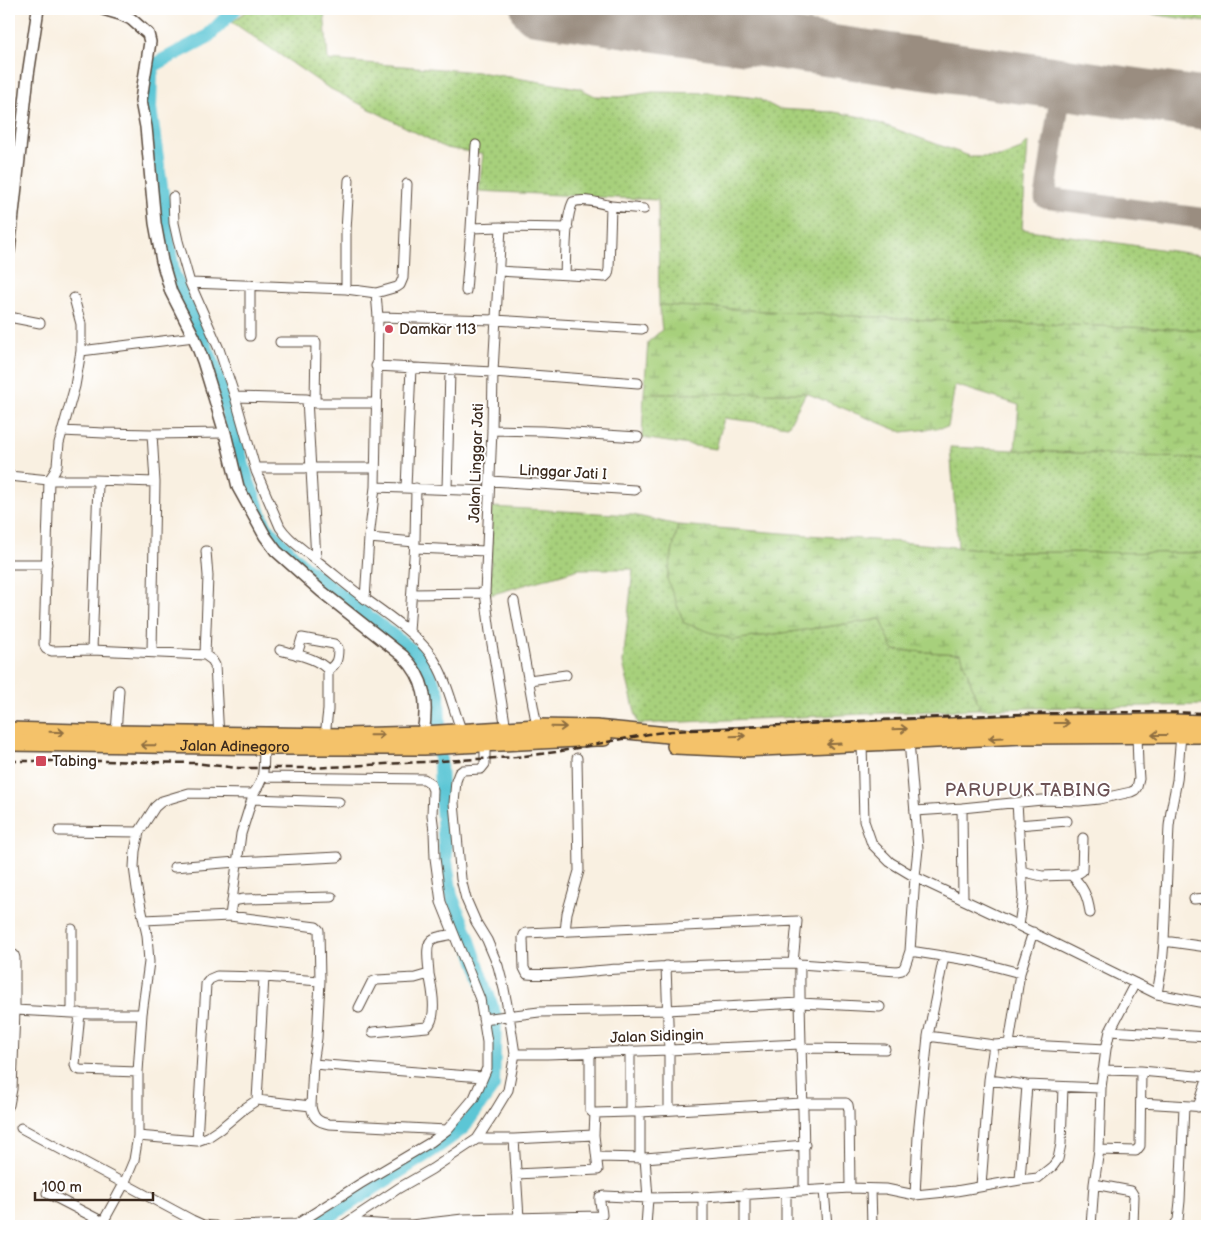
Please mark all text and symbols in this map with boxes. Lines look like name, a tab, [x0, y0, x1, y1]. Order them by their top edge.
place label: Damkar 113	[399, 320, 477, 339]
marker: Damkar 113	[383, 323, 395, 335]
street label: Jalan Linggar Jati	[465, 403, 488, 523]
street label: Linggar Jati I	[519, 461, 608, 484]
one-way arrow	[1054, 718, 1070, 727]
one-way arrow	[551, 723, 567, 732]
one-way arrow	[892, 724, 908, 734]
one-way arrow	[49, 727, 65, 736]
one-way arrow	[369, 730, 385, 740]
one-way arrow	[1151, 730, 1167, 740]
one-way arrow	[730, 731, 746, 740]
one-way arrow	[988, 733, 1004, 742]
street label: Jalan Adinegoro	[180, 737, 290, 757]
one-way arrow	[140, 740, 156, 750]
one-way arrow	[826, 740, 842, 749]
place label: Tabing	[52, 752, 97, 771]
marker: Tabing	[34, 754, 48, 768]
district label: PARUPUK TABING	[945, 780, 1111, 801]
street label: Jalan Sidingin	[610, 1025, 704, 1048]
scale bar	[35, 1170, 152, 1202]
text: 100 m	[42, 1178, 82, 1197]

